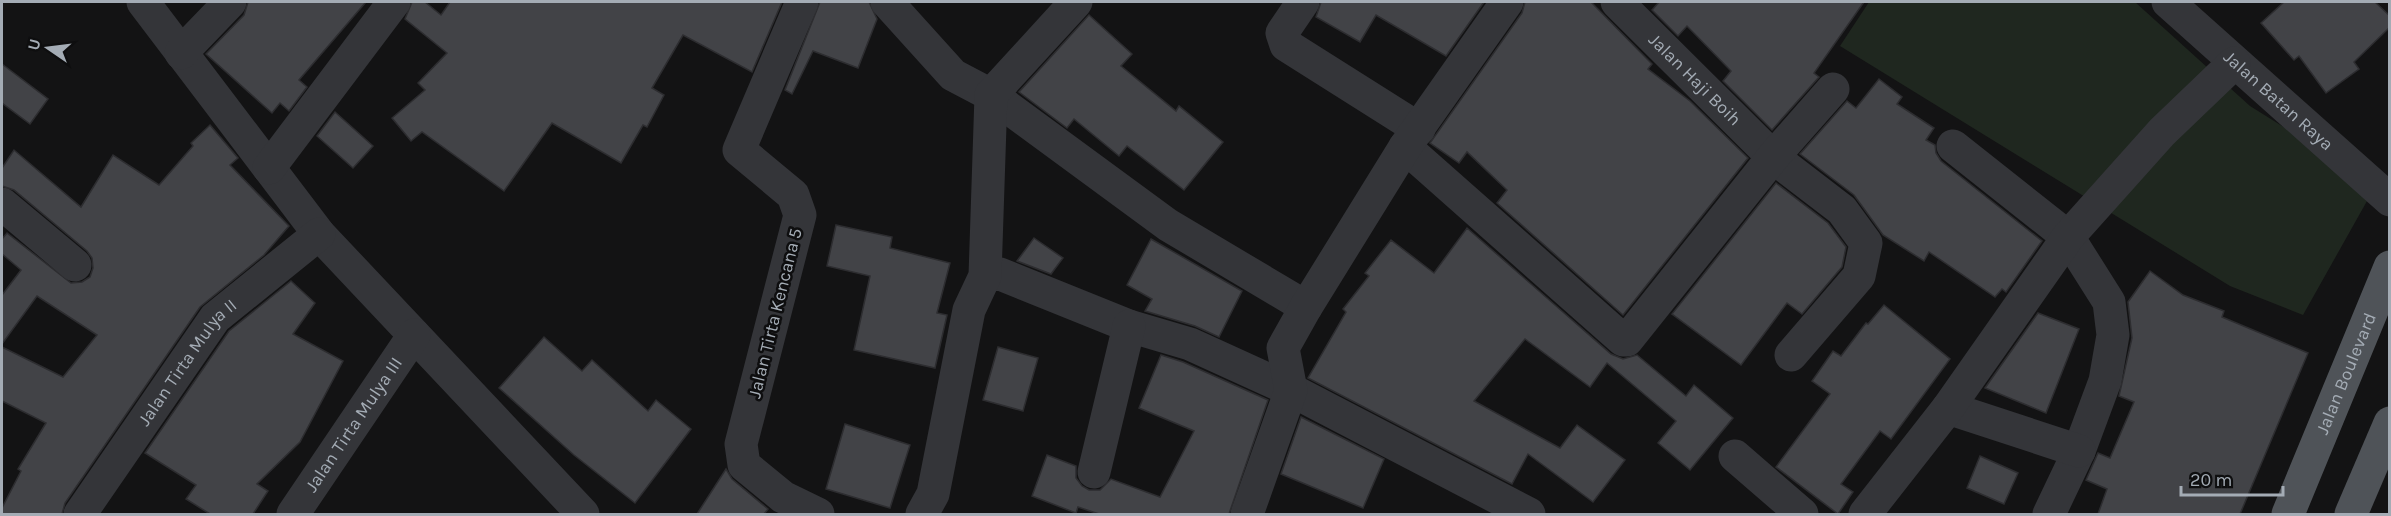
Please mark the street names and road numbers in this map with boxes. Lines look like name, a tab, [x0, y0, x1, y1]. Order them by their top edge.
street label: Jalan Haji Boih	[1644, 29, 1746, 130]
street label: Jalan Batan Raya	[2219, 46, 2338, 155]
street label: Jalan Tirta Kencana 5	[743, 226, 807, 400]
street label: Jalan Tirta Mulya II	[133, 294, 241, 430]
street label: Jalan Boulevard	[2311, 309, 2381, 438]
street label: Jalan Tirta Mulya III	[300, 353, 407, 496]

